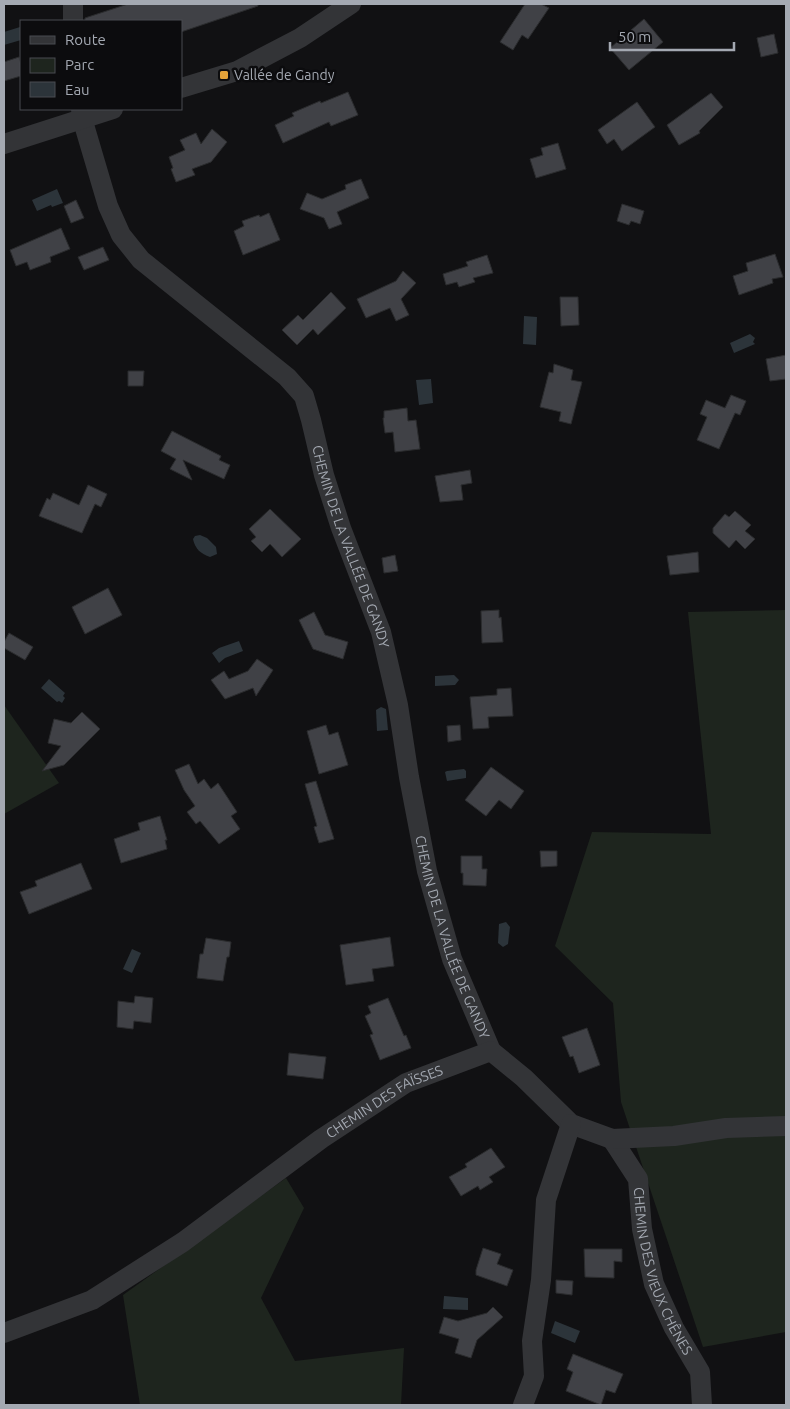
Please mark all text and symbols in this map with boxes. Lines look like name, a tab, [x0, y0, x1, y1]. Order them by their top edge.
legend	[20, 20, 182, 110]
scale bar	[610, 20, 734, 52]
text: 50 m	[618, 28, 651, 45]
text: Route	[65, 31, 106, 48]
text: Parc	[65, 56, 94, 73]
place label: Vallée de Gandy	[234, 67, 335, 83]
marker: Vallée de Gandy	[218, 69, 230, 81]
text: Eau	[65, 81, 90, 98]
street label: CHEMIN DE LA VALLÉE DE GANDY	[309, 444, 392, 649]
street label: CHEMIN DE LA VALLÉE DE GANDY	[412, 834, 493, 1041]
street label: CHEMIN DES FAÏSSES	[323, 1062, 445, 1142]
street label: CHEMIN DES VIEUX CHÊNES	[631, 1186, 696, 1358]

